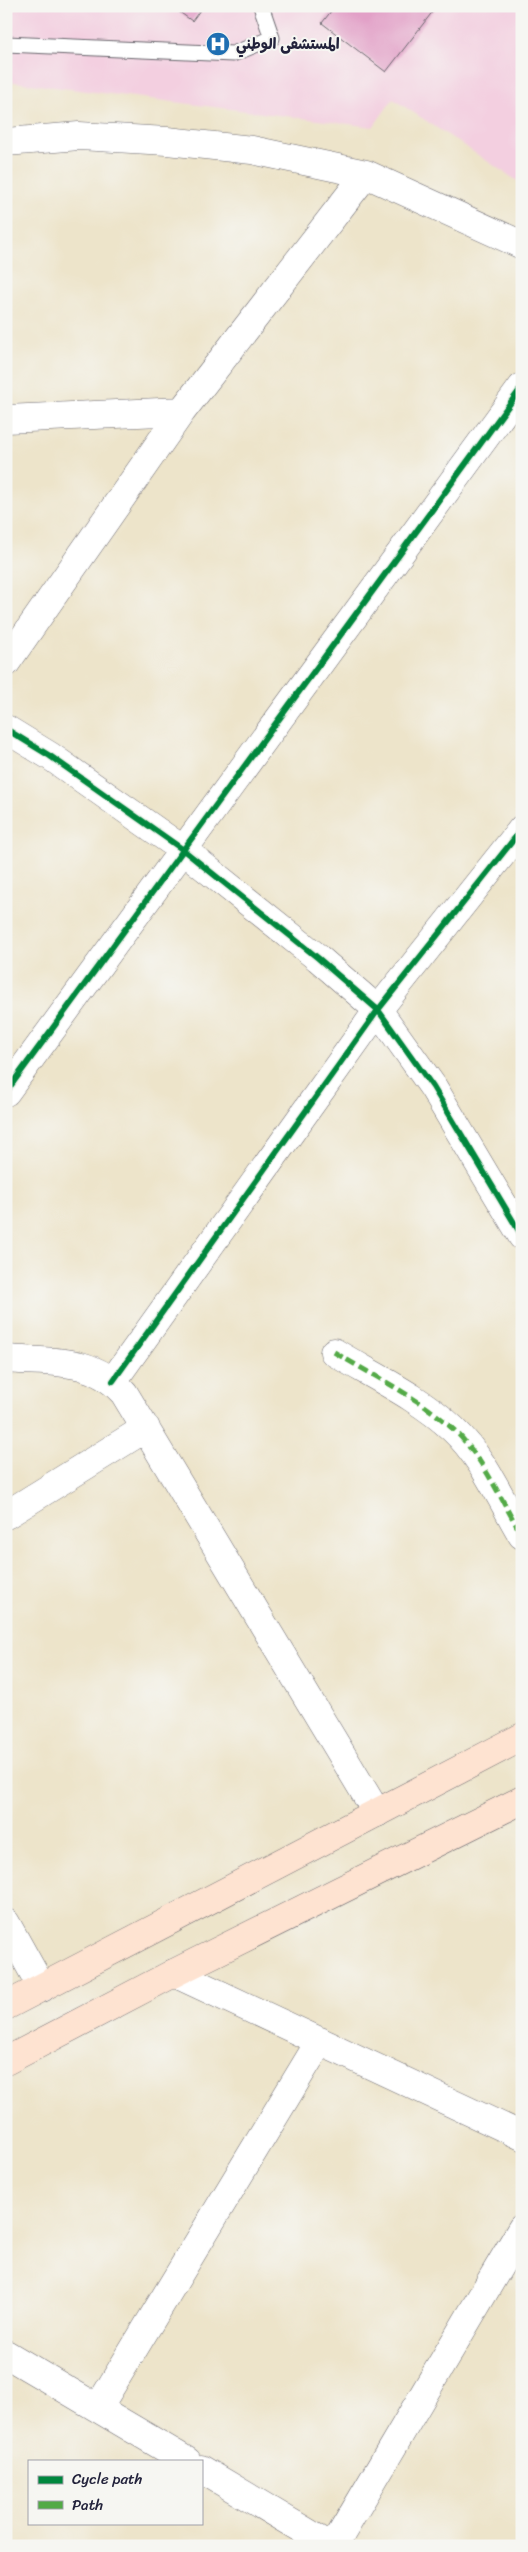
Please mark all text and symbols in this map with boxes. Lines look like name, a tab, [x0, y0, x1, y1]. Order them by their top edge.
hospital icon: المستشفى الوطني	[205, 31, 231, 57]
place label: المستشفى الوطني	[236, 31, 340, 58]
legend	[28, 2460, 202, 2524]
text: Cycle path	[72, 2466, 143, 2492]
text: Path	[72, 2492, 103, 2518]

